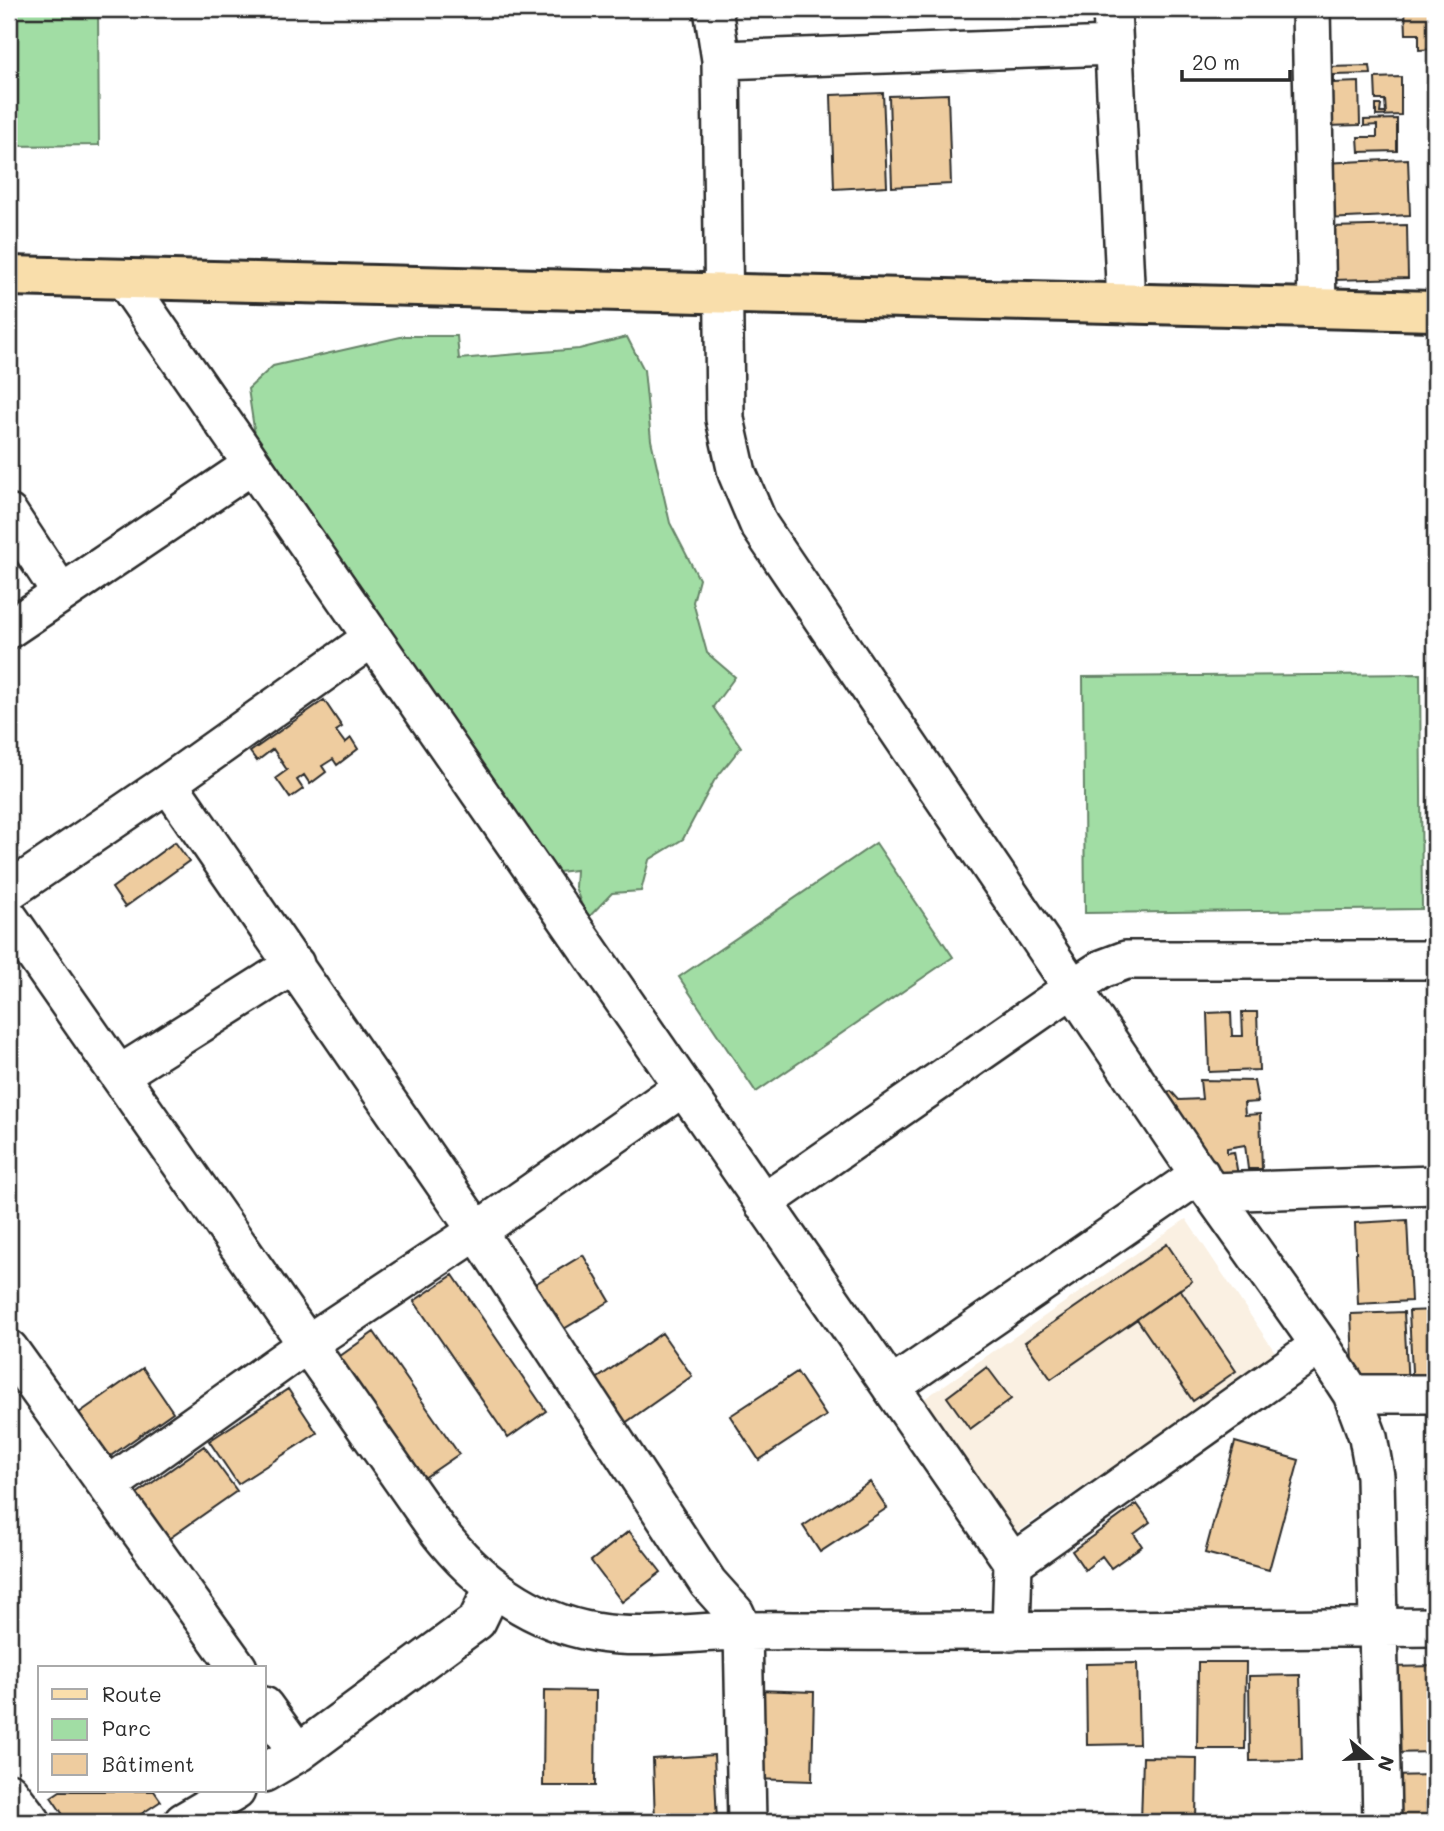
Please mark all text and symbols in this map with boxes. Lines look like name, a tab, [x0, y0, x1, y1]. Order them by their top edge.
scale bar	[1182, 38, 1290, 82]
text: 20 m	[1192, 48, 1240, 75]
legend	[38, 1666, 266, 1792]
text: Route	[102, 1680, 162, 1707]
text: Parc	[102, 1714, 151, 1741]
north arrow	[1336, 1722, 1406, 1792]
text: Bâtiment	[102, 1750, 194, 1777]
text: N	[1372, 1753, 1401, 1775]

